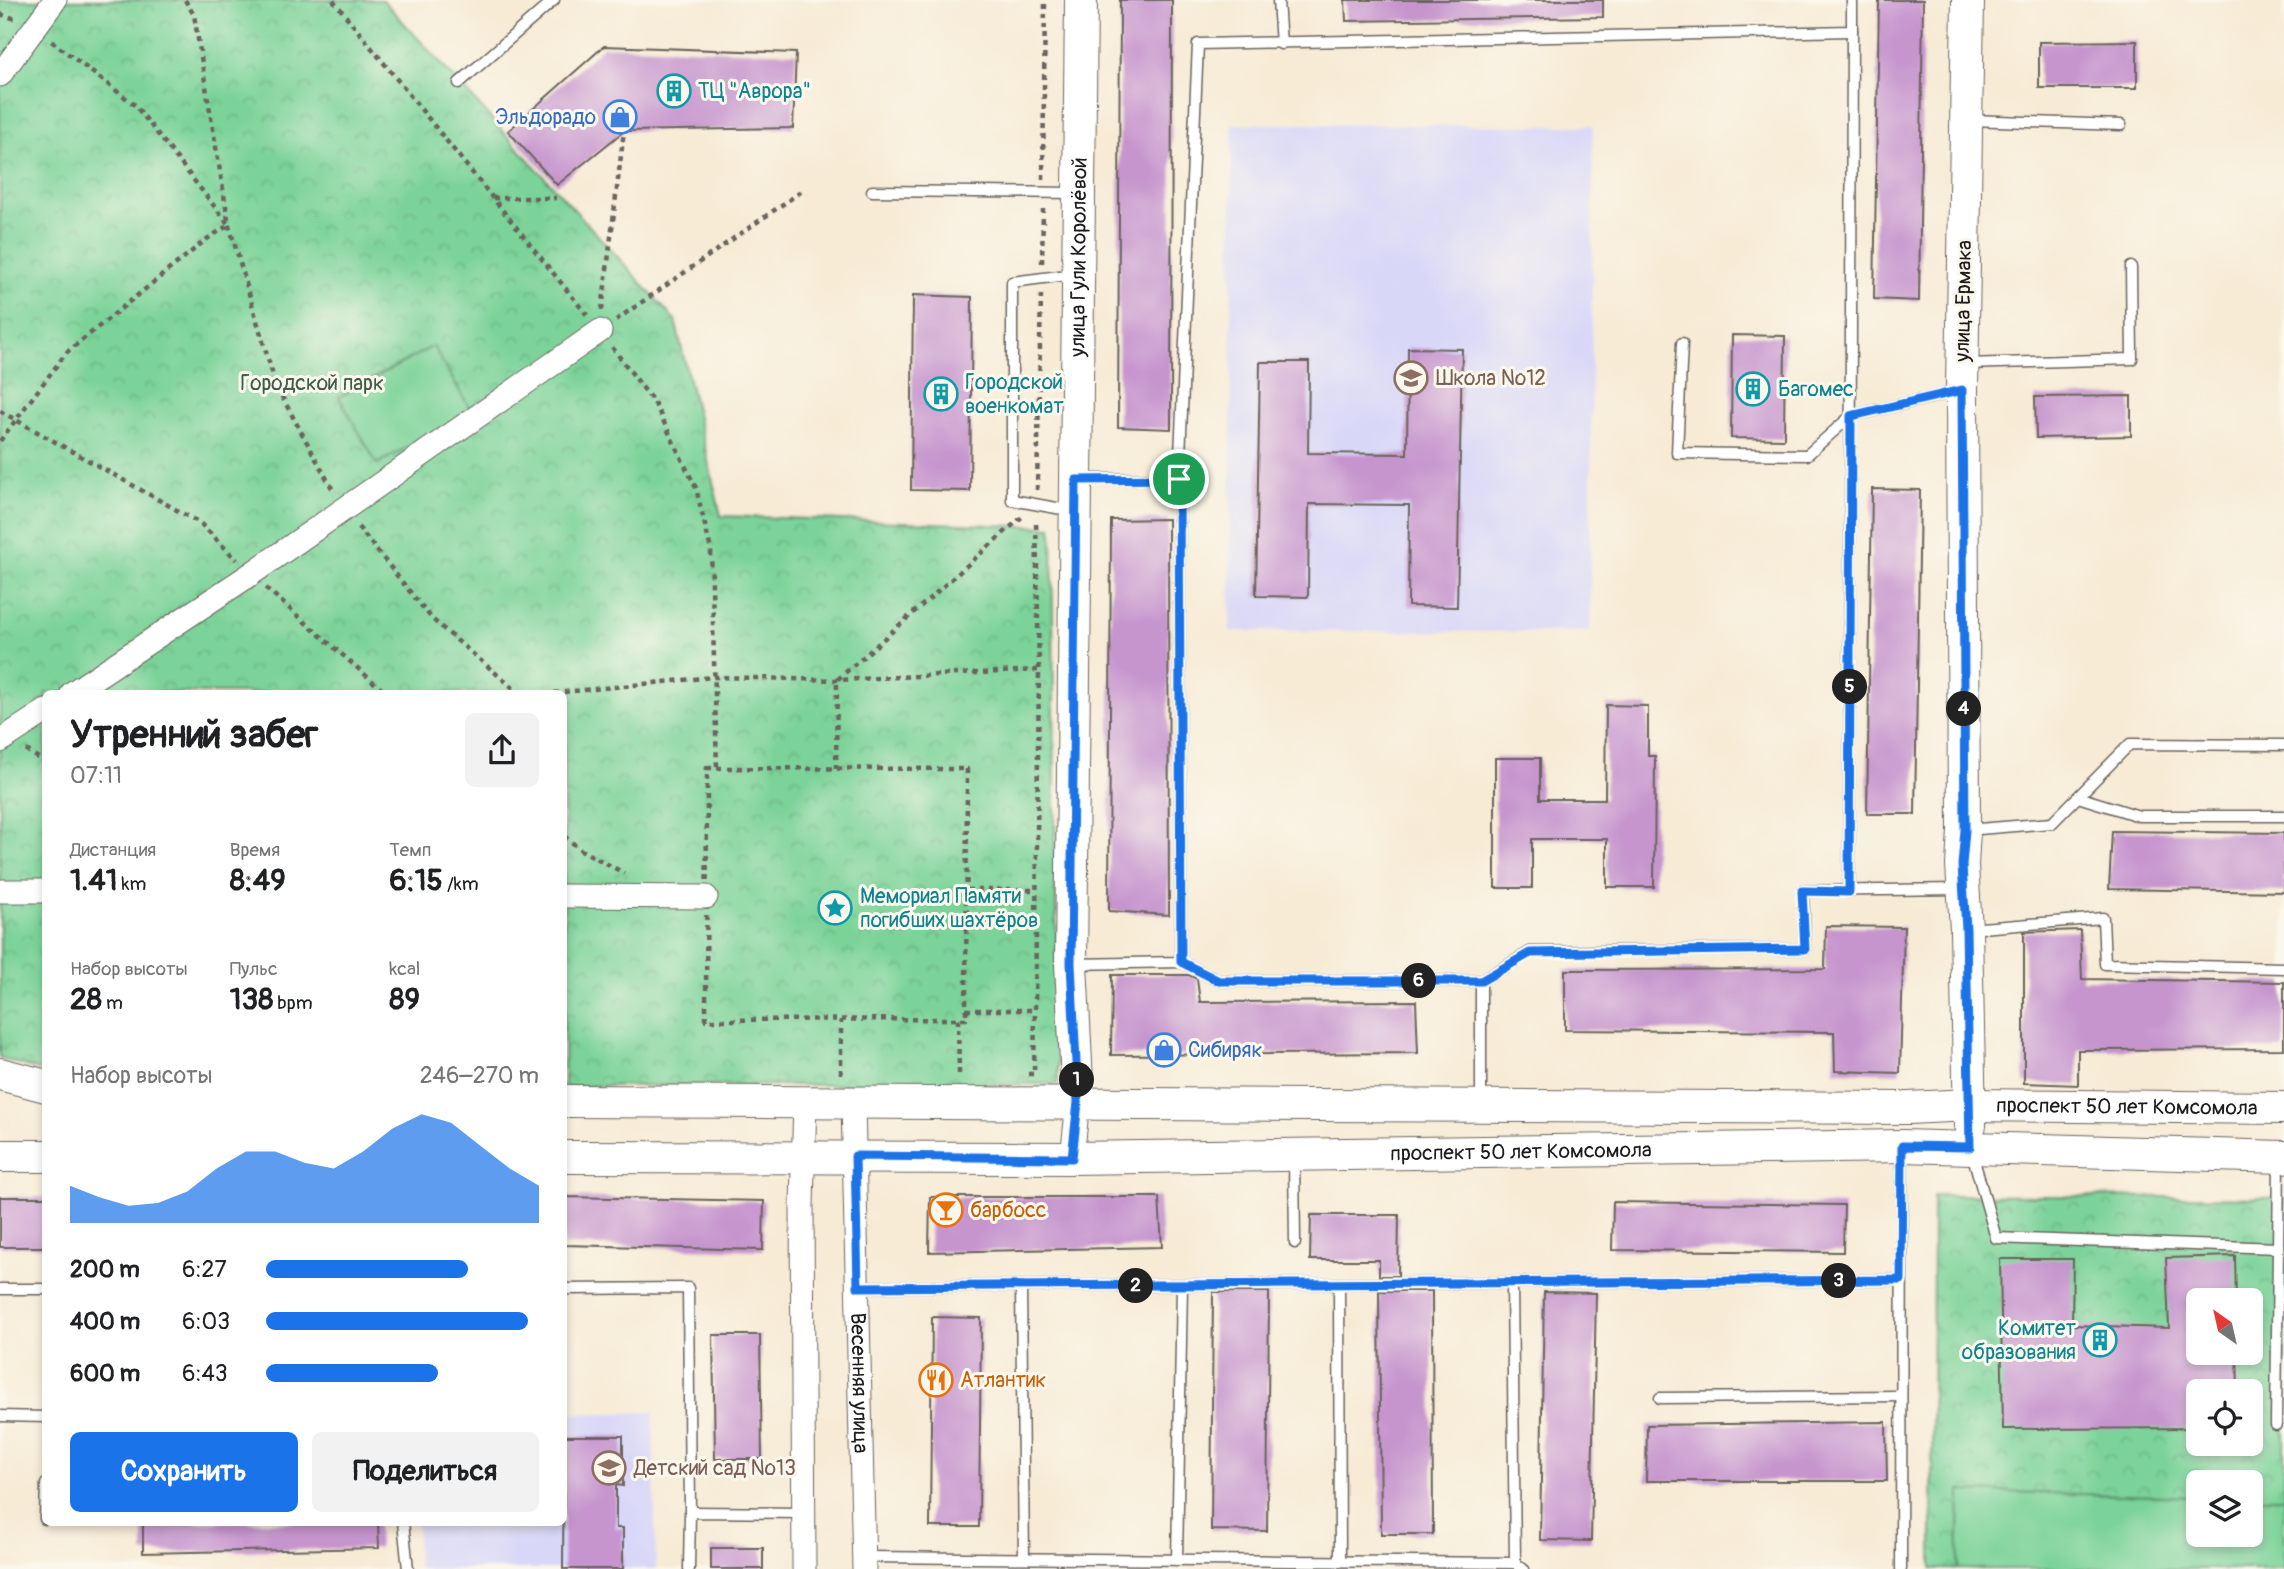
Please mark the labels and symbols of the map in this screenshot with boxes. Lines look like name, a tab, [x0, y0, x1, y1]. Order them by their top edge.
building icon: ТЦ "Аврора"	[655, 72, 693, 110]
place label: ТЦ "Аврора"	[698, 78, 811, 105]
shop icon: Эльдорадо	[601, 98, 639, 136]
place label: Эльдорадо	[495, 104, 596, 131]
street label: улица Гули Королёвой	[1064, 157, 1093, 358]
street label: улица Ермака	[1949, 240, 1978, 363]
school or university icon: Школа №12	[1392, 359, 1430, 397]
place label: Школа №12	[1436, 365, 1546, 392]
place label: Городской военкомат	[965, 369, 1064, 420]
park label: Городской парк	[240, 370, 384, 397]
building icon: Багомес	[1734, 370, 1772, 408]
building icon: Городской военкомат	[922, 375, 960, 413]
place label: Багомес	[1778, 376, 1854, 403]
pin	[1149, 449, 1209, 509]
pin: 5	[1832, 670, 1868, 704]
pin: 4	[1946, 692, 1982, 726]
place label: Мемориал Памяти погибших шахтёров	[860, 883, 1038, 934]
place icon: Мемориал Памяти погибших шахтёров	[816, 889, 854, 927]
pin: 6	[1402, 964, 1436, 998]
shop icon: Сибиряк	[1145, 1031, 1183, 1069]
place label: Сибиряк	[1188, 1037, 1262, 1064]
pin: 1	[1060, 1062, 1094, 1098]
street label: проспект 50 лет Комсомола	[1996, 1092, 2258, 1122]
street label: проспект 50 лет Комсомола	[1390, 1137, 1652, 1167]
bar icon: барбосс	[927, 1191, 965, 1229]
place label: барбосс	[970, 1197, 1046, 1224]
pin: 3	[1822, 1264, 1856, 1298]
pin: 2	[1118, 1268, 1154, 1304]
north arrow	[2186, 1288, 2263, 1365]
street label: Весенняя улица	[844, 1312, 874, 1454]
place label: Комитет образования	[1962, 1315, 2076, 1366]
building icon: Комитет образования	[2081, 1321, 2119, 1359]
restaurant icon: Атлантик	[917, 1361, 955, 1399]
place label: Атлантик	[960, 1367, 1046, 1394]
school or university icon: Детский сад №13	[590, 1449, 628, 1487]
place label: Детский сад №13	[633, 1455, 796, 1482]

